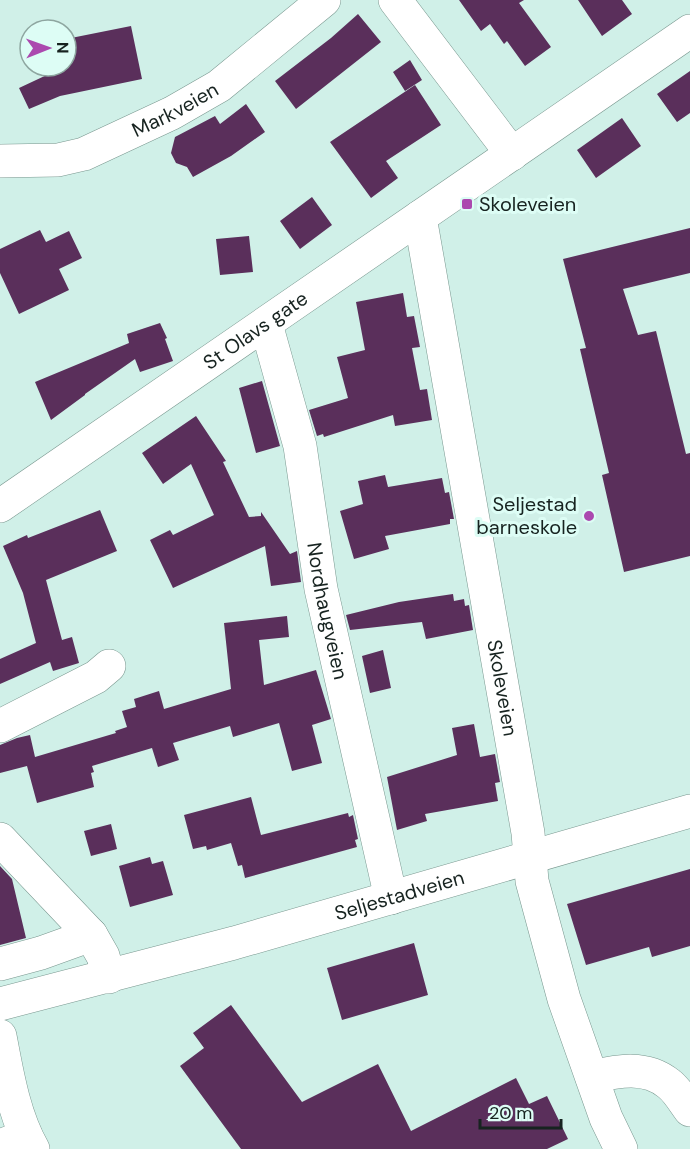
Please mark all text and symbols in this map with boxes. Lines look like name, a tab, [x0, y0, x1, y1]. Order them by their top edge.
north arrow	[18, 18, 78, 78]
text: N	[52, 42, 73, 54]
street label: Markveien	[128, 76, 223, 143]
place label: Skoleveien	[479, 191, 576, 217]
marker: Skoleveien	[460, 197, 474, 211]
street label: St Olavs gate	[198, 285, 313, 375]
place label: Seljestad barneskole	[476, 491, 577, 540]
marker: Seljestad barneskole	[582, 509, 596, 523]
street label: Nordhaugveien	[301, 541, 354, 682]
street label: Skoleveien	[481, 638, 524, 738]
street label: Seljestadveien	[332, 864, 467, 926]
scale bar	[480, 1092, 561, 1130]
text: 20 m	[489, 1101, 532, 1125]

